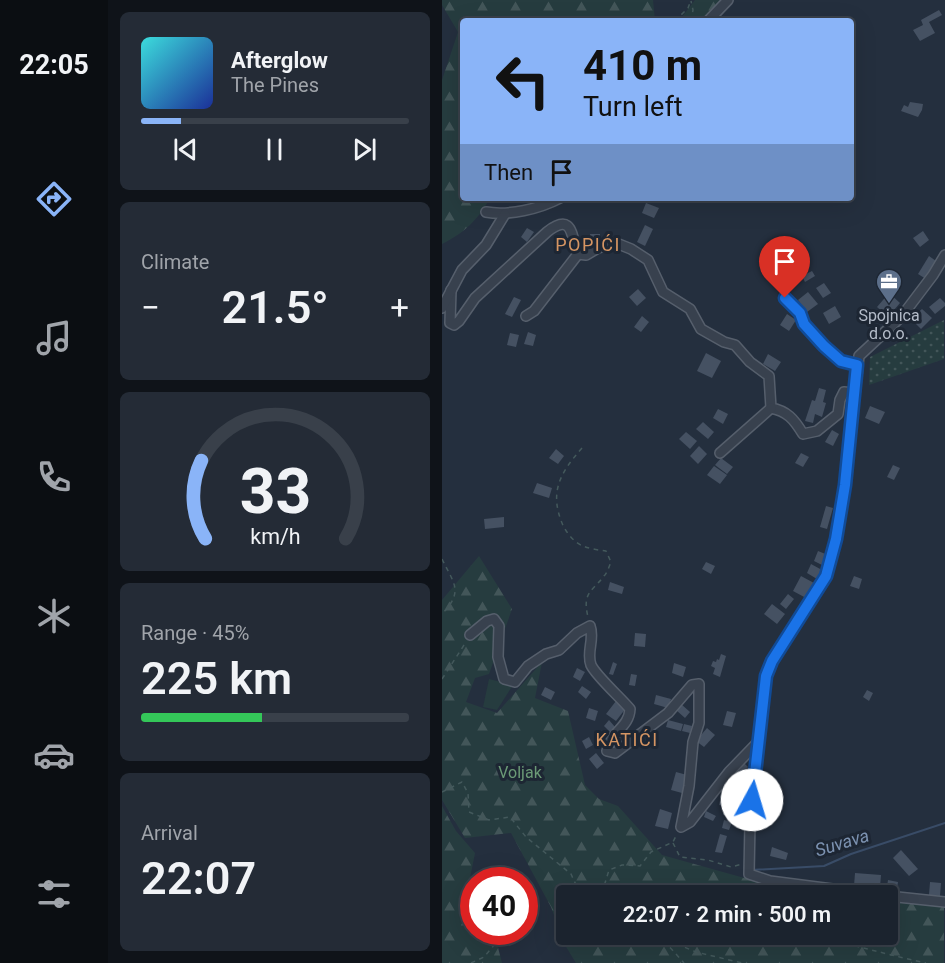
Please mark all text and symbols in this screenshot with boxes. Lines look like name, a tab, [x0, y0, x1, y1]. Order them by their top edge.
text: 410 m	[583, 41, 702, 90]
icon: left	[484, 42, 562, 120]
text: Afterglow	[231, 48, 328, 73]
text: 22:05	[19, 49, 89, 81]
text: The Pines	[231, 73, 319, 97]
text: Turn left	[583, 91, 683, 123]
icon: previous	[169, 133, 202, 166]
icon: pause	[258, 133, 291, 166]
icon: next	[348, 133, 381, 166]
icon: arrive	[545, 156, 578, 189]
text: Then	[484, 160, 533, 185]
icon: directions	[33, 178, 75, 220]
district label: POPIĆI	[555, 234, 621, 255]
pin	[759, 236, 810, 298]
icon: arrive	[768, 245, 801, 278]
text: Climate	[141, 250, 209, 274]
office icon: Spojnica d.o.o.	[874, 267, 904, 305]
text: 21.5°	[221, 281, 329, 334]
text: −	[141, 288, 160, 327]
text: +	[390, 288, 409, 327]
place label: Spojnica d.o.o.	[858, 306, 920, 343]
icon: music	[33, 317, 75, 359]
text: 33	[239, 455, 311, 528]
icon: phone	[33, 456, 75, 498]
text: km/h	[250, 524, 300, 549]
icon: climate	[33, 595, 75, 637]
text: Range · 45%	[141, 621, 249, 645]
text: 225 km	[141, 652, 292, 705]
district label: KATIĆI	[595, 729, 659, 750]
icon: car	[33, 734, 75, 776]
park label: Voljak	[498, 763, 543, 782]
position arrow	[720, 768, 784, 832]
text: Arrival	[141, 821, 198, 845]
water label: Suvava	[812, 824, 871, 861]
text: 22:07	[141, 852, 256, 905]
speed limit sign: 40	[460, 867, 538, 945]
icon: filters	[33, 873, 75, 915]
text: 22:07 · 2 min · 500 m	[623, 902, 831, 927]

